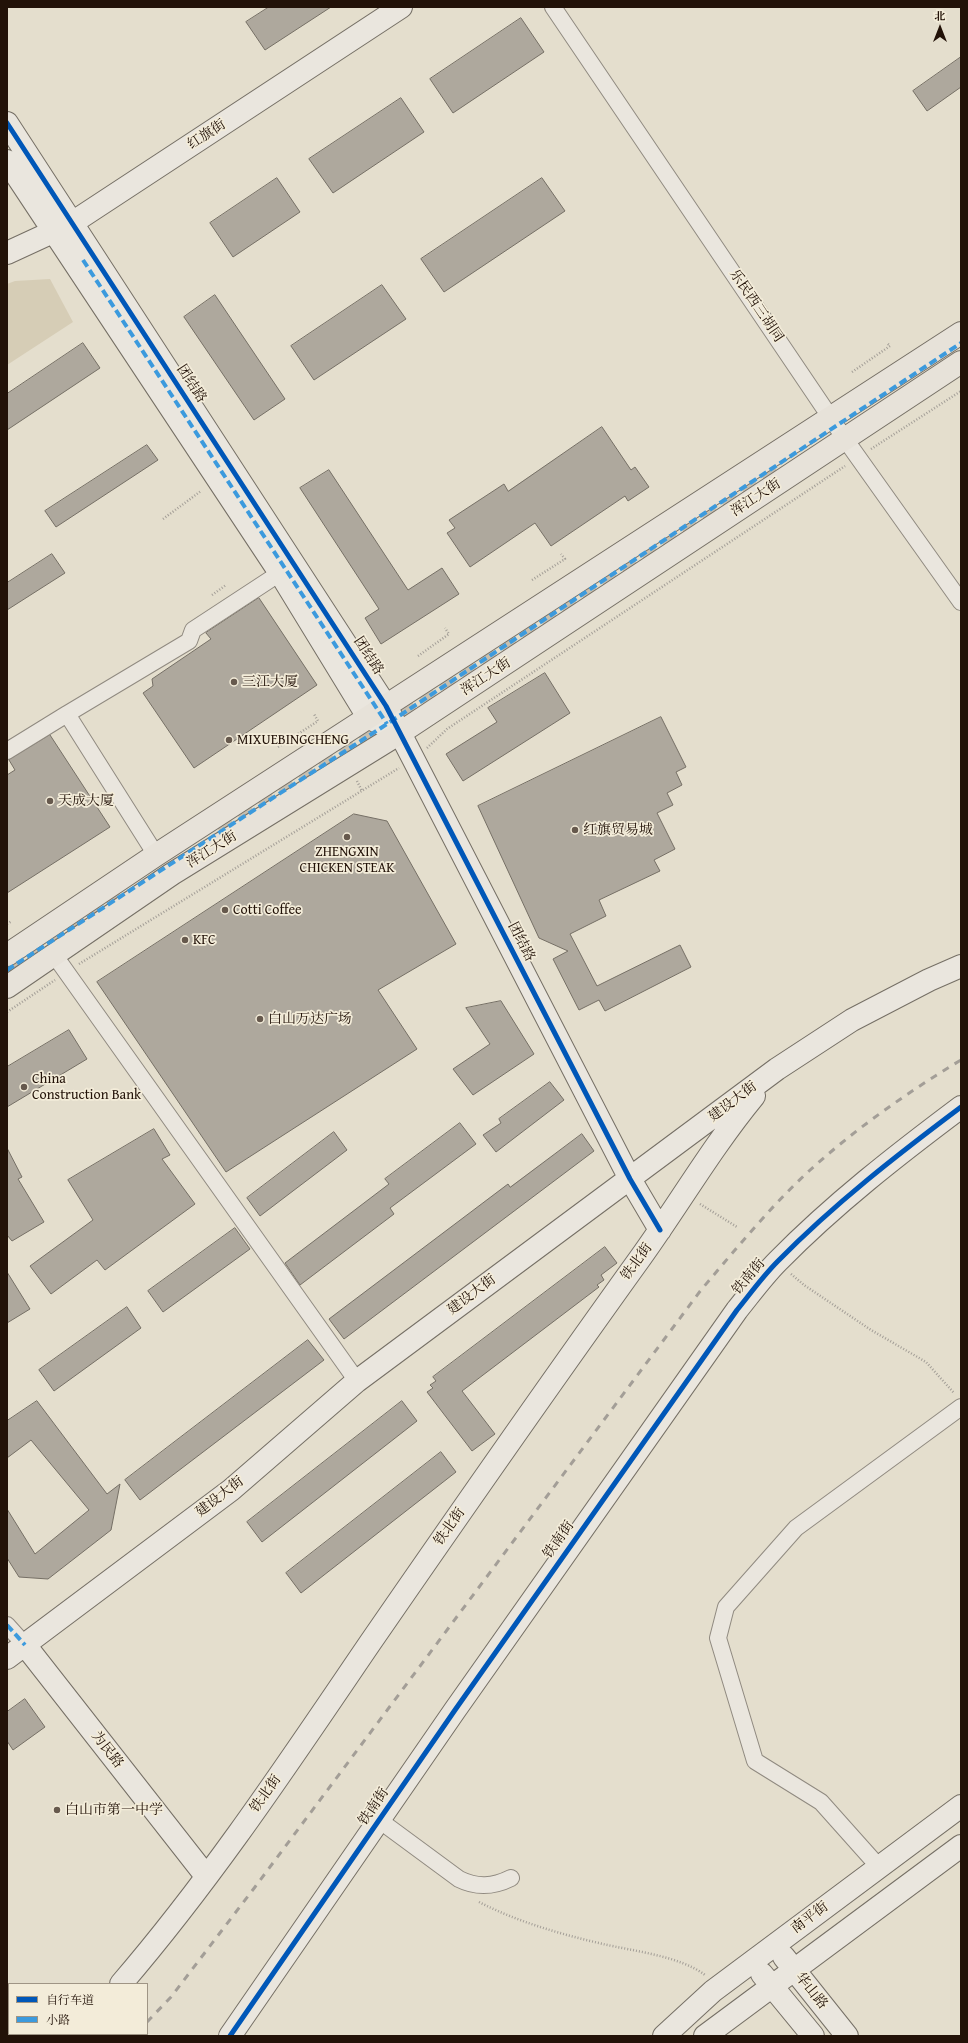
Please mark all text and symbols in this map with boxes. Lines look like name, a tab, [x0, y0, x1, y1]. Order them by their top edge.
north arrow	[920, 8, 960, 48]
text: 北	[935, 8, 946, 24]
street label: 红旗街	[185, 117, 229, 153]
street label: 乐民西三胡同	[726, 266, 786, 346]
street label: 团结路	[173, 362, 209, 406]
street label: 浑江大街	[728, 476, 784, 520]
street label: 团结路	[350, 634, 386, 678]
street label: 浑江大街	[458, 655, 514, 699]
place label: 三江大厦	[242, 674, 298, 690]
marker: 三江大厦	[229, 677, 239, 687]
place label: MIXUEBINGCHENG	[237, 732, 349, 748]
marker: MIXUEBINGCHENG	[224, 735, 234, 745]
place label: 天成大厦	[58, 793, 114, 809]
marker: 天成大厦	[45, 796, 55, 806]
place label: 红旗贸易城	[583, 822, 653, 838]
marker: 红旗贸易城	[570, 825, 580, 835]
street label: 浑江大街	[184, 828, 240, 872]
marker: ZHENGXIN CHICKEN STEAK	[342, 832, 352, 842]
place label: ZHENGXIN CHICKEN STEAK	[300, 844, 394, 876]
place label: Cotti Coffee	[233, 902, 302, 918]
marker: Cotti Coffee	[220, 905, 230, 915]
street label: 团结路	[504, 919, 538, 965]
place label: KFC	[193, 932, 216, 948]
marker: KFC	[180, 935, 190, 945]
place label: 白山万达广场	[268, 1011, 352, 1027]
marker: 白山万达广场	[255, 1014, 265, 1024]
place label: China Construction Bank	[32, 1071, 141, 1104]
street label: 建设大街	[706, 1078, 760, 1126]
marker: China Construction Bank	[19, 1082, 29, 1092]
street label: 铁北街	[618, 1240, 656, 1284]
street label: 铁南街	[729, 1256, 769, 1298]
street label: 建设大街	[445, 1271, 499, 1319]
street label: 建设大街	[193, 1473, 247, 1521]
street label: 铁北街	[431, 1505, 469, 1549]
street label: 铁南街	[540, 1518, 578, 1562]
street label: 为民路	[87, 1728, 127, 1772]
street label: 铁北街	[247, 1772, 285, 1816]
street label: 铁南街	[355, 1785, 393, 1829]
place label: 白山市第一中学	[65, 1802, 163, 1818]
marker: 白山市第一中学	[52, 1805, 62, 1815]
street label: 南平街	[788, 1899, 832, 1937]
street label: 华山路	[791, 1969, 831, 2013]
legend	[8, 1983, 148, 2035]
text: 自行车道	[46, 1991, 94, 2008]
text: 小路	[46, 2011, 70, 2028]

